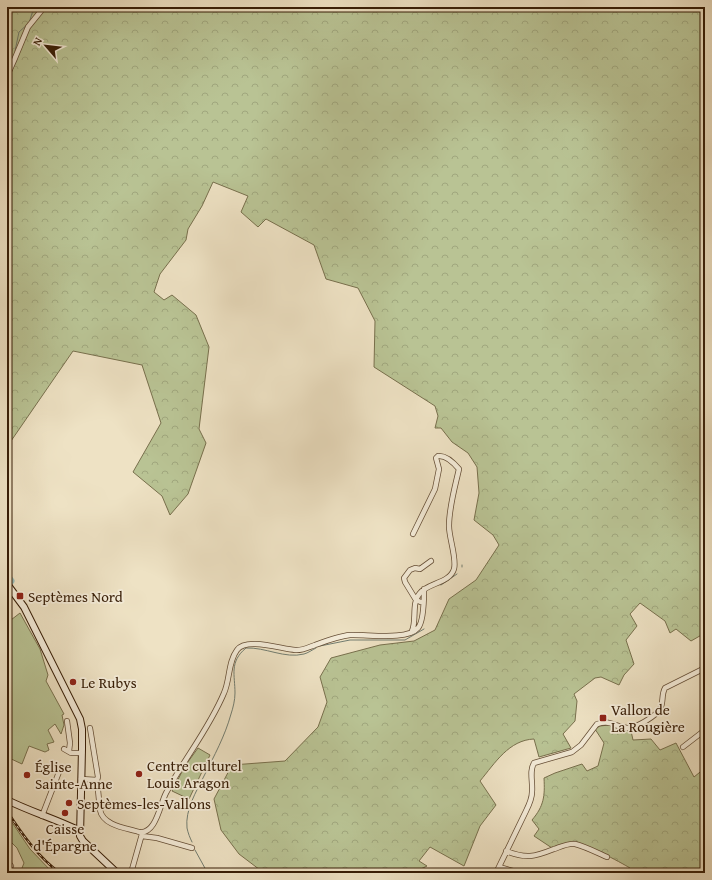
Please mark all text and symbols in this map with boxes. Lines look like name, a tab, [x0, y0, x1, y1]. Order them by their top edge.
north arrow	[26, 26, 66, 66]
text: N	[28, 34, 46, 48]
place label: Septèmes Nord	[28, 586, 123, 607]
marker: Septèmes Nord	[15, 591, 25, 601]
place label: Le Rubys	[81, 672, 137, 693]
marker: Le Rubys	[68, 677, 78, 687]
place label: Vallon de La Rougière	[611, 699, 685, 737]
marker: Vallon de La Rougière	[598, 713, 608, 723]
place label: Centre culturel Louis Aragon	[147, 755, 242, 793]
place label: Église Sainte-Anne	[35, 756, 113, 794]
marker: Centre culturel Louis Aragon	[134, 769, 144, 779]
marker: Église Sainte-Anne	[22, 770, 32, 780]
place label: Septèmes-les-Vallons	[77, 793, 211, 814]
marker: Septèmes-les-Vallons	[64, 798, 74, 808]
marker: Caisse d'Épargne	[60, 808, 70, 818]
place label: Caisse d'Épargne	[33, 818, 97, 856]

